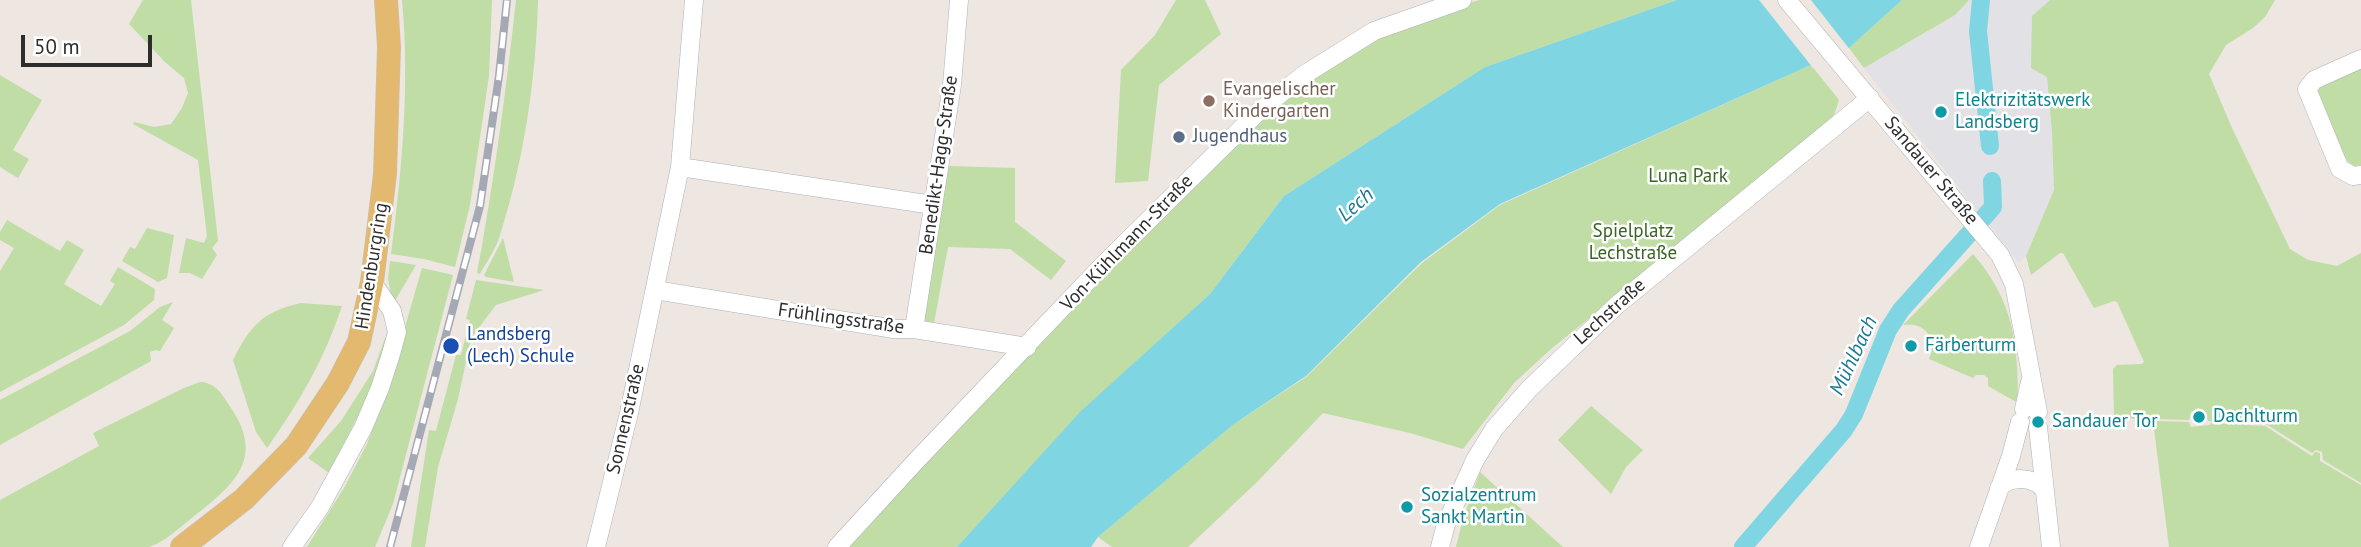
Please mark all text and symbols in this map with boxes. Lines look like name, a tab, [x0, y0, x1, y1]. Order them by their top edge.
scale bar	[24, 21, 156, 65]
text: 50 m	[34, 33, 80, 60]
street label: Benedikt-Hagg-Straße	[915, 74, 963, 256]
place label: Evangelischer Kindergarten	[1223, 79, 1336, 123]
place label: Elektrizitätswerk Landsberg	[1955, 90, 2090, 134]
marker: Evangelischer Kindergarten	[1201, 93, 1217, 109]
marker: Elektrizitätswerk Landsberg	[1933, 104, 1949, 120]
street label: Sandauer Straße	[1879, 112, 1983, 230]
place label: Jugendhaus	[1193, 126, 1287, 148]
marker: Jugendhaus	[1171, 129, 1187, 145]
park label: Luna Park	[1648, 166, 1728, 188]
street label: Von-Kühlmann-Straße	[1056, 170, 1198, 316]
water label: Lech	[1333, 183, 1379, 227]
street label: Hindenburgring	[351, 201, 393, 331]
park label: Spielplatz Lechstraße	[1589, 221, 1677, 265]
street label: Lechstraße	[1570, 274, 1650, 350]
street label: Frühlingsstraße	[776, 299, 906, 339]
water label: Mühlbach	[1825, 312, 1883, 400]
place label: Landsberg (Lech) Schule	[467, 324, 574, 368]
place label: Färberturm	[1925, 335, 2016, 357]
marker: Landsberg (Lech) Schule	[441, 336, 461, 356]
marker: Färberturm	[1903, 338, 1919, 354]
street label: Sonnenstraße	[602, 362, 650, 476]
place label: Dachlturm	[2213, 406, 2298, 428]
marker: Dachlturm	[2191, 409, 2207, 425]
place label: Sandauer Tor	[2052, 411, 2158, 433]
marker: Sandauer Tor	[2030, 414, 2046, 430]
place label: Sozialzentrum Sankt Martin	[1421, 485, 1536, 529]
marker: Sozialzentrum Sankt Martin	[1399, 499, 1415, 515]

